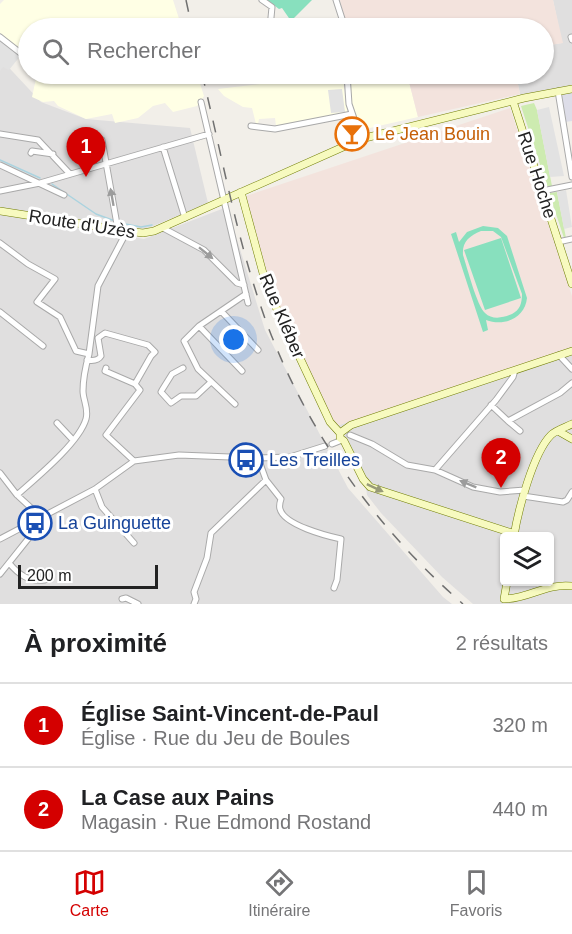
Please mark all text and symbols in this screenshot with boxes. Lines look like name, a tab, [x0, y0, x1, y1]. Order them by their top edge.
search box	[18, 18, 554, 84]
icon: search	[39, 35, 72, 68]
text: Rechercher	[87, 38, 201, 63]
bar icon: Le Jean Bouin	[334, 116, 370, 152]
place label: Le Jean Bouin	[375, 124, 490, 144]
pin: 1	[66, 128, 106, 177]
street label: Rue Hoche	[514, 129, 560, 221]
one-way arrow	[108, 187, 117, 206]
street label: Route d'Uzès	[27, 206, 137, 242]
one-way arrow	[198, 247, 214, 260]
street label: Rue Kléber	[255, 271, 309, 361]
your location	[219, 325, 248, 354]
pin: 2	[482, 438, 520, 488]
bus stop icon: Les Treilles	[228, 442, 264, 478]
place label: Les Treilles	[269, 450, 360, 470]
one-way arrow	[458, 479, 476, 489]
one-way arrow	[366, 482, 384, 492]
bus stop icon: La Guinguette	[17, 505, 53, 541]
place label: La Guinguette	[58, 513, 171, 533]
map controls	[500, 532, 554, 586]
button: layers	[500, 532, 554, 586]
scale bar	[18, 562, 158, 590]
text: 200 m	[27, 567, 71, 584]
text: À proximité	[24, 628, 167, 658]
text: 2 résultats	[456, 632, 548, 654]
text: Église Saint-Vincent-de-Paul	[81, 701, 379, 726]
text: 1	[38, 714, 49, 736]
text: 320 m	[492, 714, 548, 736]
text: Église · Rue du Jeu de Boules	[81, 727, 350, 749]
text: La Case aux Pains	[81, 785, 274, 810]
text: 2	[38, 798, 49, 820]
text: 440 m	[492, 798, 548, 820]
text: Magasin · Rue Edmond Rostand	[81, 811, 371, 833]
tab: Carte	[70, 866, 109, 920]
tab: Itinéraire	[248, 866, 310, 920]
tab: Favoris	[450, 866, 502, 920]

